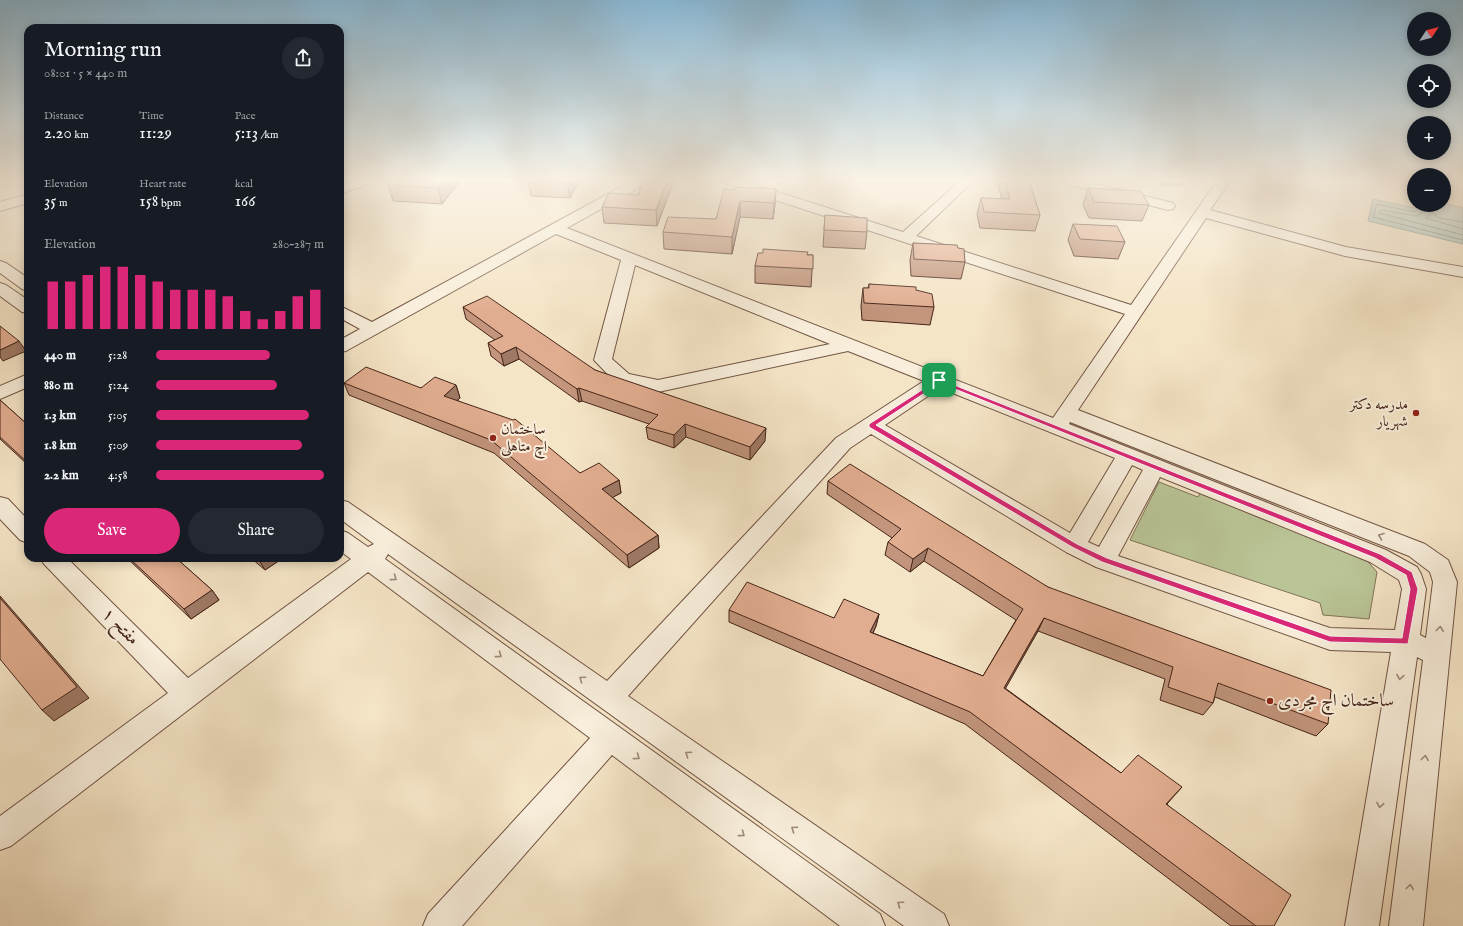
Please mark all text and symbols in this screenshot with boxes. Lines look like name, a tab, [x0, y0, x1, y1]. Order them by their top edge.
north arrow	[1407, 12, 1451, 56]
map controls	[1407, 12, 1451, 212]
text: Morning run	[44, 36, 162, 64]
button: share	[282, 37, 324, 79]
button: locate	[1407, 64, 1451, 108]
text: 08:01 · 5 × 440 m	[44, 65, 127, 82]
text: Distance	[44, 109, 84, 123]
text: Time	[139, 109, 164, 123]
text: Pace	[235, 109, 255, 123]
button: +	[1407, 116, 1451, 160]
text: 2.20	[44, 123, 72, 144]
text: 11:29	[139, 123, 172, 144]
text: 5:13	[235, 123, 258, 144]
text: km	[72, 128, 89, 142]
text: /km	[258, 128, 279, 142]
button: −	[1407, 168, 1451, 212]
text: Elevation	[44, 177, 88, 191]
text: Heart rate	[139, 177, 186, 191]
text: kcal	[235, 177, 253, 191]
text: 35	[44, 191, 57, 212]
text: 158	[139, 191, 159, 212]
text: 166	[235, 191, 255, 212]
text: m	[57, 196, 67, 210]
text: bpm	[159, 196, 181, 210]
text: Elevation	[44, 236, 96, 253]
text: 280–287 m	[272, 236, 324, 253]
text: 440 m	[44, 347, 76, 364]
text: 5:28	[108, 347, 127, 364]
pin	[922, 363, 956, 397]
icon: arrive	[928, 369, 950, 391]
text: 880 m	[44, 377, 73, 394]
text: 5:24	[108, 377, 129, 394]
place label: مدرسه دکتر شهریار	[1348, 395, 1408, 431]
text: 1.3 km	[44, 407, 76, 424]
text: 5:05	[108, 407, 127, 424]
marker: مدرسه دکتر شهریار	[1411, 408, 1421, 418]
place label: ساختمان اچ متاهلی	[501, 420, 547, 459]
marker: ساختمان اچ متاهلی	[488, 433, 498, 443]
text: 1.8 km	[44, 437, 77, 454]
text: 5:09	[108, 437, 128, 454]
text: 2.2 km	[44, 467, 79, 484]
text: 4:58	[108, 467, 128, 484]
button: Save	[44, 508, 180, 554]
button: Share	[188, 508, 324, 554]
one-way arrow	[1378, 533, 1385, 541]
one-way arrow	[390, 574, 397, 581]
street label: مفتح ۱	[94, 603, 144, 653]
one-way arrow	[1435, 626, 1444, 632]
one-way arrow	[494, 651, 501, 658]
one-way arrow	[1396, 674, 1405, 680]
one-way arrow	[579, 676, 586, 684]
place label: ساختمان اچ مجردی	[1278, 690, 1394, 716]
marker: ساختمان اچ مجردی	[1265, 696, 1275, 706]
one-way arrow	[685, 751, 692, 759]
one-way arrow	[633, 752, 640, 759]
one-way arrow	[1420, 755, 1429, 761]
one-way arrow	[1376, 802, 1385, 808]
one-way arrow	[792, 827, 799, 834]
one-way arrow	[738, 829, 745, 836]
one-way arrow	[1405, 884, 1414, 890]
one-way arrow	[898, 901, 905, 908]

